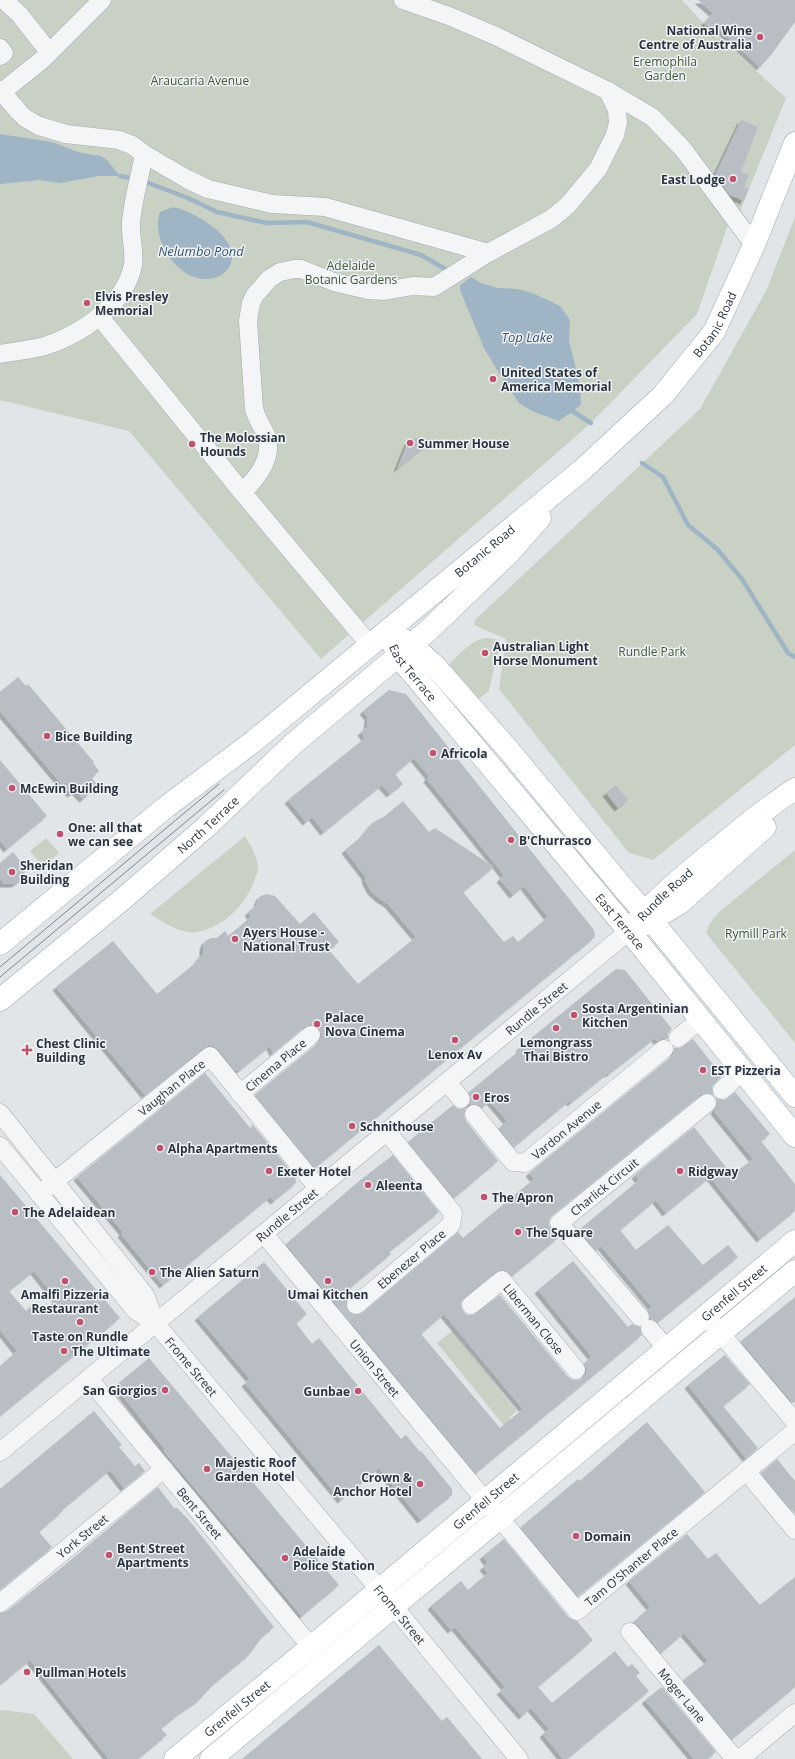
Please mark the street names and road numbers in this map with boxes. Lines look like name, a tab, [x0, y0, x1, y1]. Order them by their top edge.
street label: Botanic Road	[688, 289, 740, 361]
street label: Botanic Road	[450, 521, 518, 581]
street label: East Terrace	[386, 641, 441, 705]
street label: North Terrace	[173, 792, 243, 857]
street label: Rundle Road	[633, 864, 696, 924]
street label: East Terrace	[592, 889, 649, 953]
street label: Rundle Street	[501, 977, 571, 1039]
street label: Cinema Place	[241, 1034, 310, 1095]
street label: Vaughan Place	[134, 1055, 209, 1119]
street label: Vardon Avenue	[528, 1095, 605, 1163]
street label: Charlick Circuit	[566, 1154, 642, 1219]
street label: Rundle Street	[252, 1184, 321, 1245]
street label: Ebenezer Place	[373, 1225, 449, 1292]
street label: Grenfell Street	[697, 1260, 770, 1325]
street label: Liberman Close	[500, 1280, 568, 1358]
street label: Frome Street	[162, 1333, 222, 1400]
street label: Union Street	[346, 1335, 404, 1400]
street label: Grenfell Street	[449, 1468, 522, 1533]
street label: Bent Street	[173, 1483, 227, 1543]
street label: York Street	[53, 1510, 111, 1562]
street label: Tam O'Shanter Place	[581, 1523, 681, 1610]
street label: Frome Street	[370, 1581, 430, 1648]
street label: Moger Lane	[655, 1664, 710, 1726]
street label: Grenfell Street	[200, 1676, 274, 1741]

